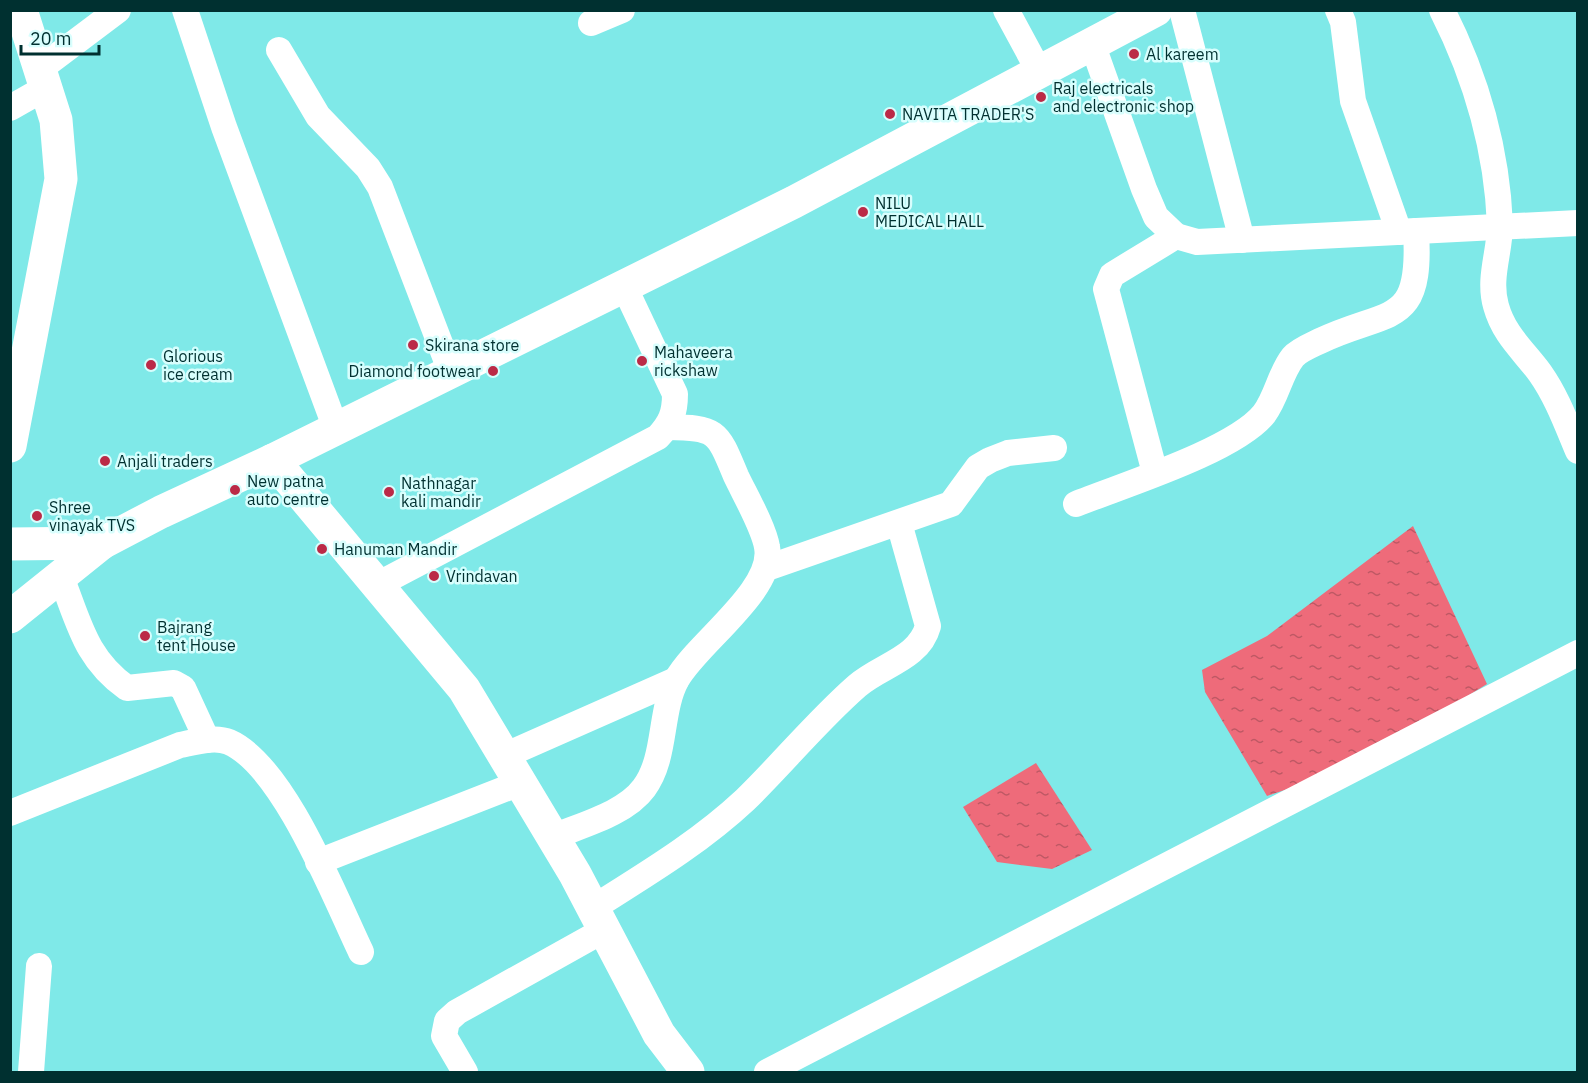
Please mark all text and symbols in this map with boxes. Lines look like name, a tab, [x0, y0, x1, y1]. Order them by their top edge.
scale bar	[21, 18, 99, 56]
text: 20 m	[30, 27, 72, 50]
place label: Al kareem	[1146, 44, 1219, 64]
marker: Al kareem	[1127, 47, 1141, 61]
place label: Raj electricals and electronic shop	[1053, 78, 1194, 116]
marker: Raj electricals and electronic shop	[1034, 90, 1048, 104]
place label: NAVITA TRADER'S	[902, 104, 1034, 124]
marker: NAVITA TRADER'S	[883, 107, 897, 121]
place label: NILU MEDICAL HALL	[875, 193, 984, 231]
marker: NILU MEDICAL HALL	[856, 205, 870, 219]
place label: Skirana store	[425, 335, 519, 355]
marker: Skirana store	[406, 338, 420, 352]
place label: Mahaveera rickshaw	[654, 342, 733, 380]
place label: Glorious ice cream	[163, 346, 233, 384]
marker: Mahaveera rickshaw	[635, 354, 649, 368]
marker: Glorious ice cream	[144, 358, 158, 372]
place label: Diamond footwear	[349, 361, 481, 381]
marker: Diamond footwear	[486, 364, 500, 378]
place label: Anjali traders	[117, 451, 213, 471]
marker: Anjali traders	[98, 454, 112, 468]
place label: New patna auto centre	[247, 471, 329, 509]
place label: Nathnagar kali mandir	[401, 473, 481, 511]
marker: New patna auto centre	[228, 483, 242, 497]
marker: Nathnagar kali mandir	[382, 485, 396, 499]
place label: Shree vinayak TVS	[49, 497, 135, 535]
marker: Shree vinayak TVS	[30, 509, 44, 523]
place label: Hanuman Mandir	[334, 539, 457, 559]
marker: Hanuman Mandir	[315, 542, 329, 556]
place label: Vrindavan	[446, 566, 518, 586]
marker: Vrindavan	[427, 569, 441, 583]
place label: Bajrang tent House	[157, 617, 236, 655]
marker: Bajrang tent House	[138, 629, 152, 643]

